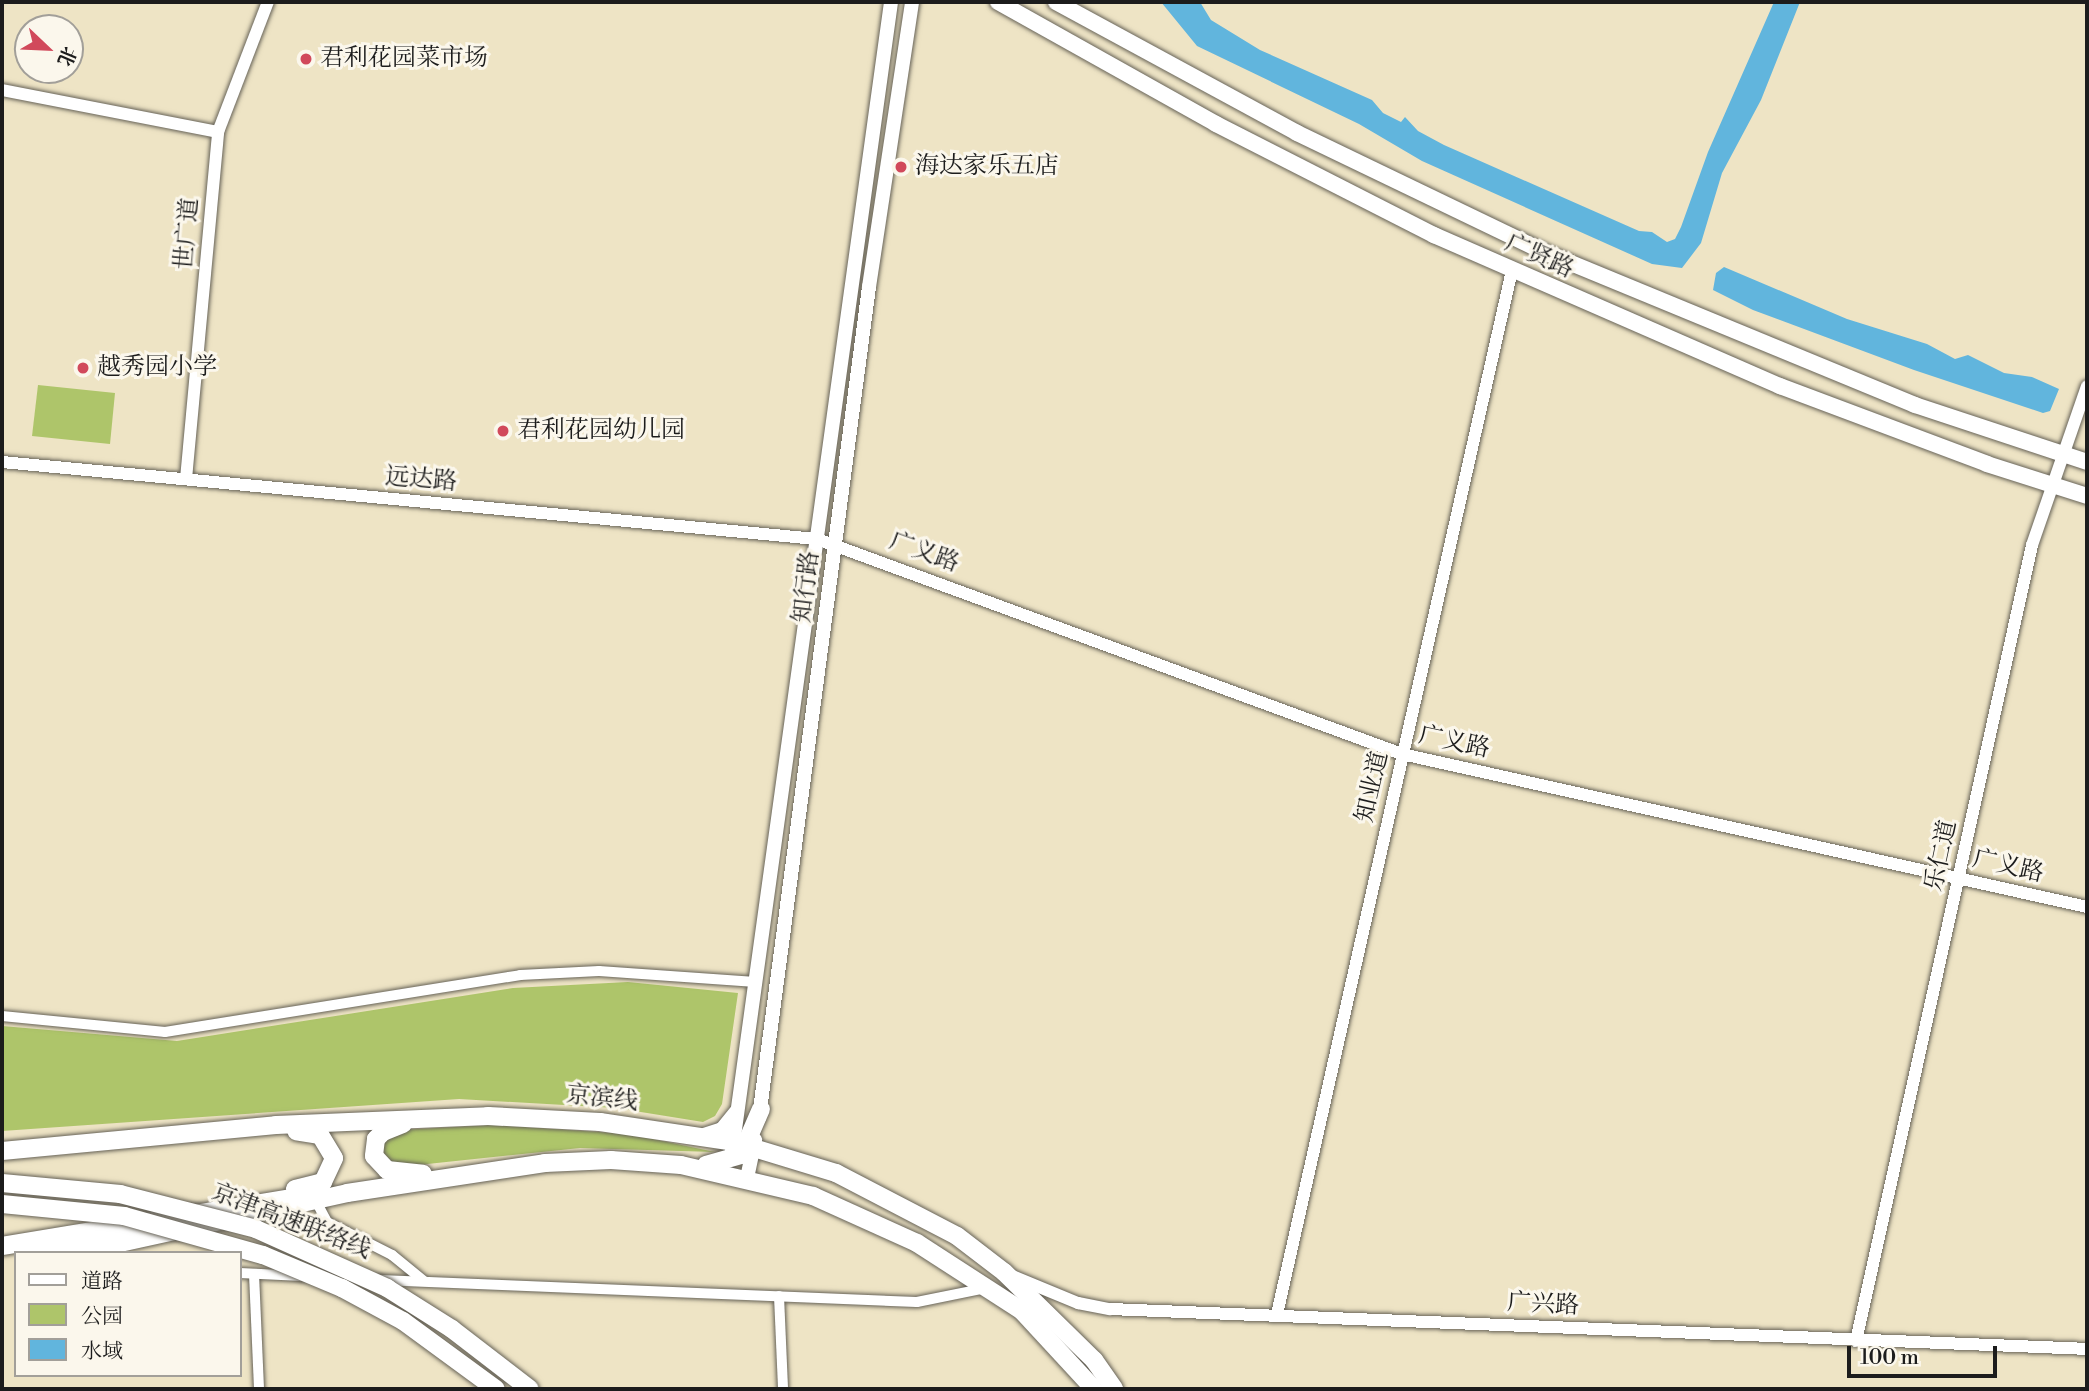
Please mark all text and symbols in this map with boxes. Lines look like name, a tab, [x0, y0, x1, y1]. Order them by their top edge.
north arrow	[14, 14, 84, 84]
text: 北	[52, 43, 81, 70]
place label: 君利花园菜市场	[320, 45, 488, 73]
marker: 君利花园菜市场	[298, 51, 314, 67]
place label: 海达家乐五店	[915, 153, 1059, 181]
marker: 海达家乐五店	[893, 159, 909, 175]
street label: 世广道	[171, 197, 205, 271]
street label: 广贤路	[1500, 229, 1578, 285]
place label: 越秀园小学	[97, 354, 217, 382]
marker: 越秀园小学	[75, 360, 91, 376]
place label: 君利花园幼儿园	[517, 417, 685, 445]
marker: 君利花园幼儿园	[495, 423, 511, 439]
street label: 远达路	[384, 463, 458, 497]
street label: 广义路	[885, 527, 963, 579]
street label: 知行路	[788, 550, 826, 624]
street label: 广义路	[1416, 721, 1492, 765]
street label: 知业道	[1351, 749, 1395, 825]
street label: 乐仁道	[1920, 818, 1964, 894]
street label: 广义路	[1970, 845, 2046, 889]
street label: 京滨线	[565, 1081, 639, 1117]
street label: 京津高速联络线	[207, 1178, 375, 1266]
legend	[14, 1251, 242, 1377]
text: 道路	[81, 1269, 123, 1295]
street label: 广兴路	[1506, 1289, 1580, 1321]
text: 公园	[81, 1304, 123, 1330]
scale bar	[1851, 1332, 2002, 1376]
text: 水域	[81, 1339, 123, 1365]
text: 100 m	[1860, 1345, 1919, 1371]

